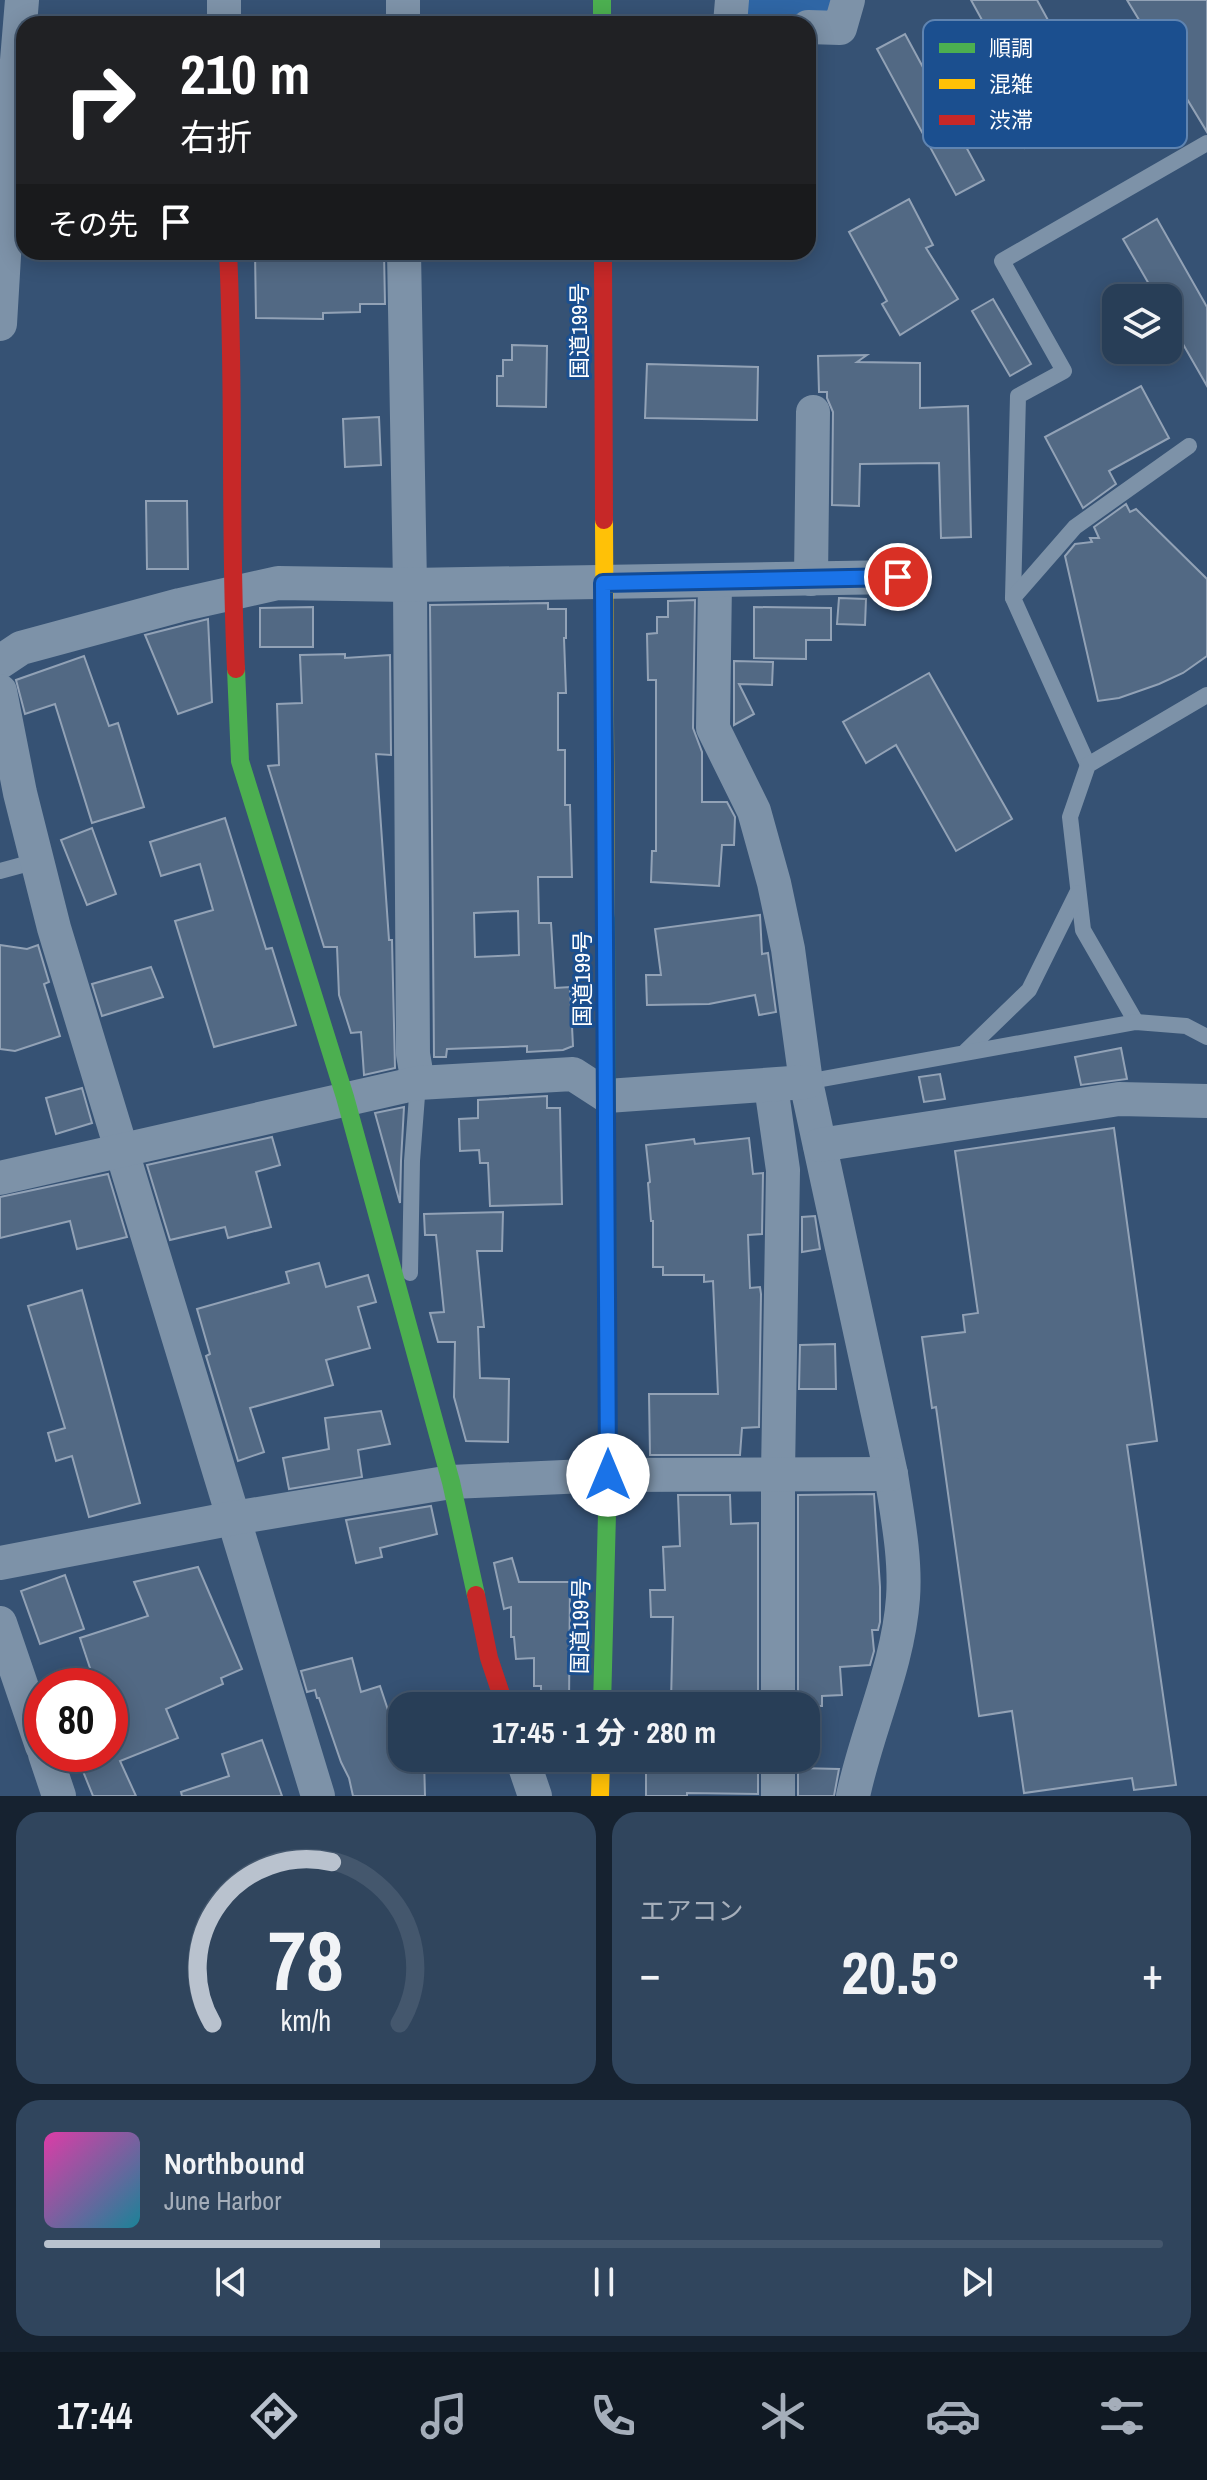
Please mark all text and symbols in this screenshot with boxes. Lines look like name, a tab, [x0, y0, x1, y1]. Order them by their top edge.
legend	[923, 20, 1187, 148]
text: 順調	[989, 33, 1033, 63]
text: 210 m	[180, 36, 310, 111]
icon: right	[48, 48, 152, 152]
text: 混雑	[989, 69, 1033, 99]
text: 渋滞	[989, 105, 1033, 135]
text: 右折	[180, 113, 252, 161]
icon: arrive	[154, 200, 198, 244]
text: その先	[48, 204, 138, 244]
street label: 国道199号	[564, 283, 594, 379]
map controls	[1102, 284, 1182, 364]
button: layers	[1102, 284, 1182, 364]
pin	[864, 543, 932, 611]
icon: arrive	[876, 555, 920, 599]
street label: 国道199号	[567, 931, 597, 1027]
position arrow	[566, 1433, 650, 1517]
street label: 国道199号	[564, 1578, 596, 1674]
speed limit sign: 80	[24, 1668, 128, 1772]
text: 17:45 · 1 分 · 280 m	[492, 1712, 716, 1752]
text: エアコン	[640, 1893, 744, 1928]
text: 78	[268, 1904, 344, 2016]
text: 20.5°	[841, 1932, 961, 2013]
text: −	[640, 1943, 661, 2003]
text: +	[1142, 1943, 1163, 2003]
text: km/h	[280, 2001, 331, 2040]
text: Northbound	[164, 2143, 305, 2183]
text: June Harbor	[164, 2183, 281, 2218]
icon: previous	[209, 2260, 253, 2304]
icon: pause	[582, 2260, 626, 2304]
icon: next	[955, 2260, 999, 2304]
icon: directions	[246, 2388, 302, 2444]
icon: music	[416, 2388, 472, 2444]
icon: phone	[585, 2388, 641, 2444]
icon: climate	[755, 2388, 811, 2444]
icon: car	[925, 2388, 981, 2444]
icon: filters	[1094, 2388, 1150, 2444]
text: 17:44	[57, 2392, 132, 2440]

